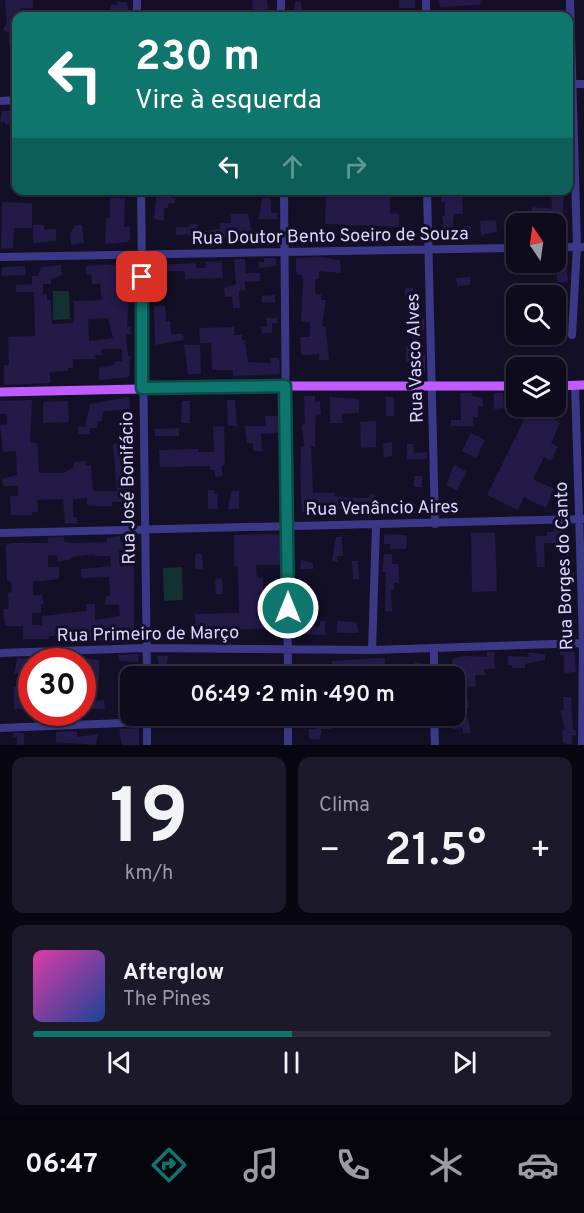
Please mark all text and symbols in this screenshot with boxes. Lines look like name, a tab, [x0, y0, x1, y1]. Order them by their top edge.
text: 230 m	[135, 32, 260, 85]
icon: left	[36, 36, 114, 114]
text: Vire à esquerda	[135, 84, 322, 118]
icon: left	[213, 150, 246, 183]
icon: ahead	[276, 150, 309, 183]
icon: right	[339, 150, 372, 183]
north arrow	[506, 213, 566, 273]
map controls	[506, 213, 566, 417]
street label: Rua Doutor Bento Soeiro de Souza	[191, 223, 469, 251]
pin	[116, 251, 167, 302]
icon: arrive	[125, 260, 158, 293]
button: search	[506, 285, 566, 345]
street label: Rua Vasco Alves	[402, 293, 430, 423]
button: layers	[506, 357, 566, 417]
street label: Rua José Bonifácio	[116, 411, 142, 565]
street label: Rua Borges do Canto	[551, 481, 579, 651]
street label: Rua Venâncio Aires	[305, 496, 459, 522]
position arrow	[256, 576, 320, 640]
street label: Rua Primeiro de Março	[57, 622, 239, 648]
speed limit sign: 30	[18, 648, 96, 726]
text: 06:49 · 2 min · 490 m	[190, 682, 395, 709]
text: 19	[109, 772, 189, 871]
text: Clima	[319, 793, 370, 819]
text: 21.5°	[384, 824, 486, 881]
text: −	[319, 831, 340, 873]
text: +	[530, 831, 551, 873]
text: km/h	[125, 861, 173, 887]
text: Afterglow	[123, 960, 224, 987]
text: The Pines	[123, 987, 211, 1013]
icon: previous	[103, 1046, 136, 1079]
icon: pause	[275, 1046, 308, 1079]
icon: next	[448, 1046, 481, 1079]
icon: directions	[148, 1144, 190, 1186]
icon: music	[240, 1144, 282, 1186]
icon: phone	[332, 1144, 374, 1186]
icon: climate	[425, 1144, 467, 1186]
icon: car	[517, 1144, 559, 1186]
text: 06:47	[25, 1148, 98, 1182]

